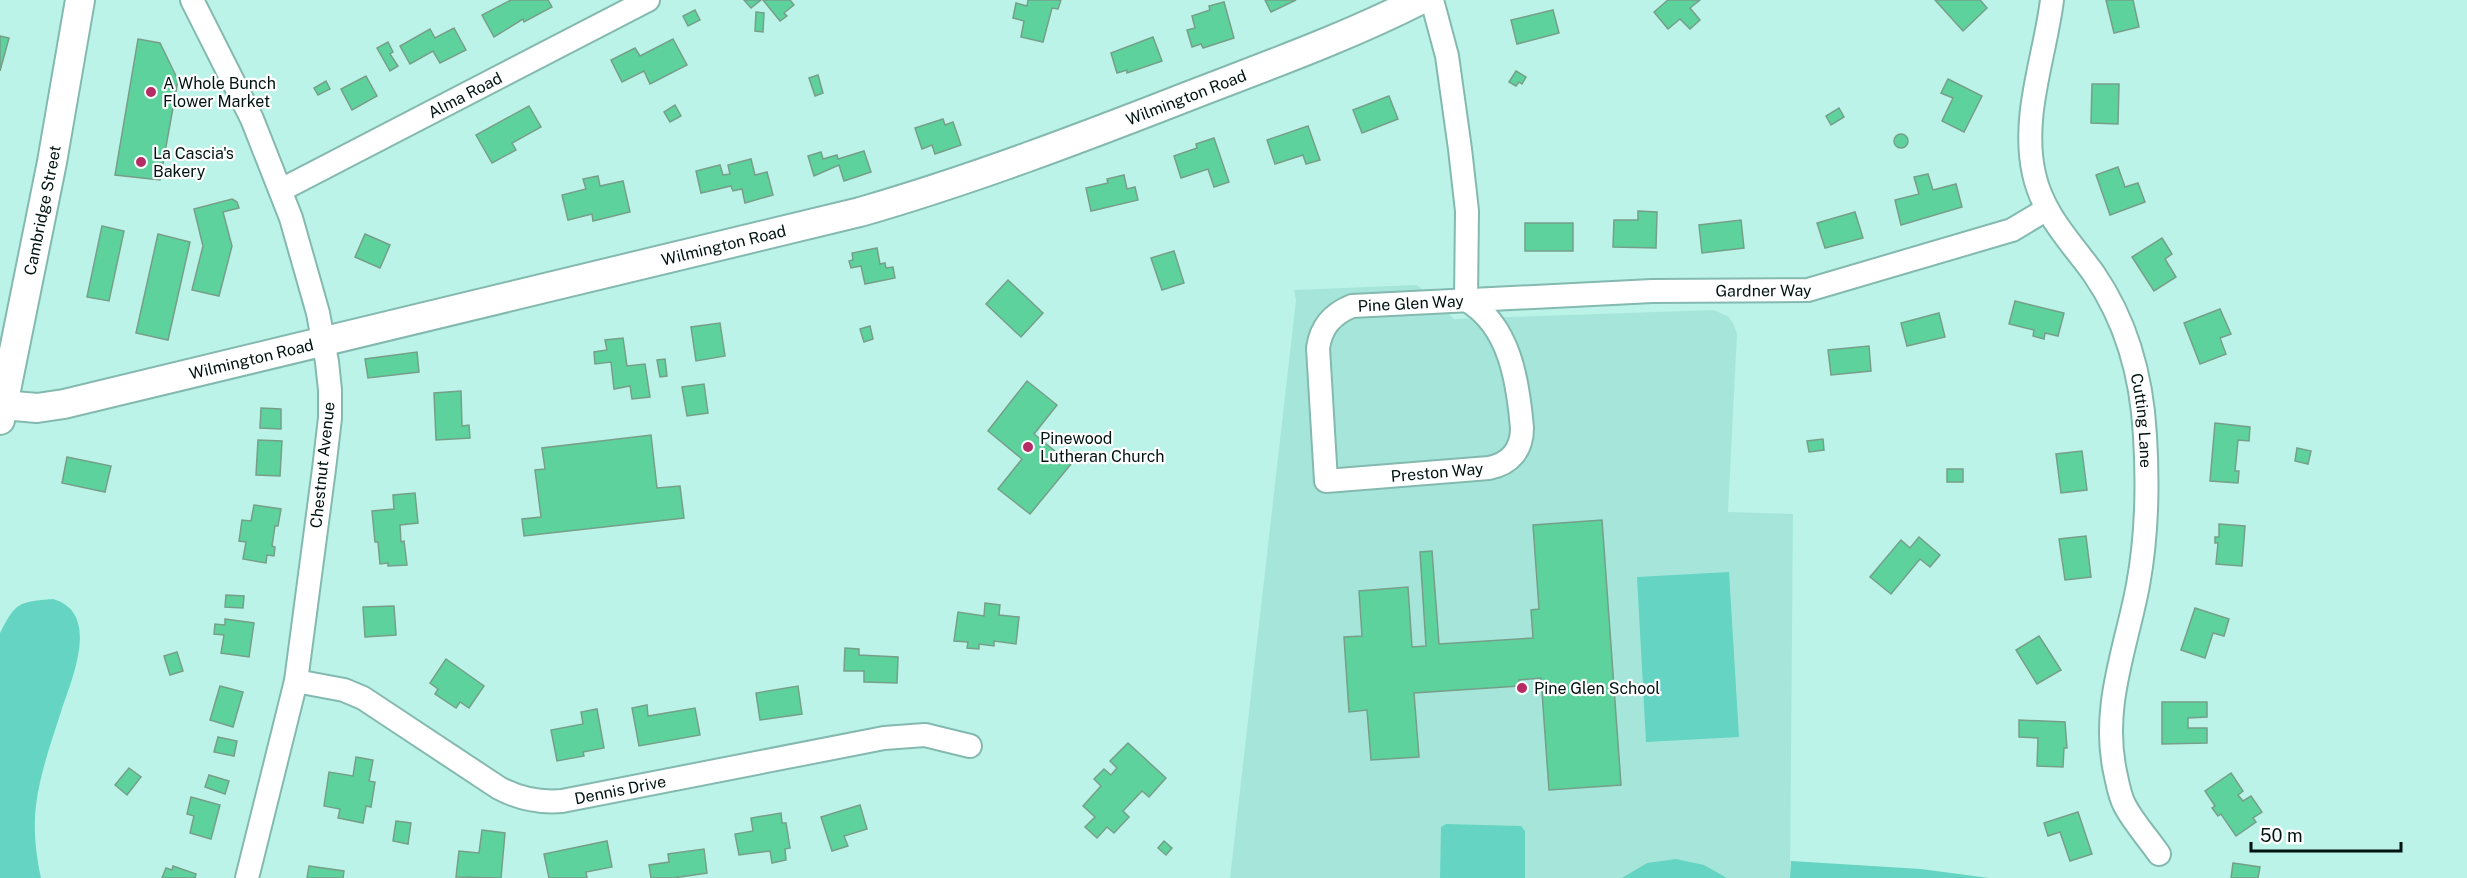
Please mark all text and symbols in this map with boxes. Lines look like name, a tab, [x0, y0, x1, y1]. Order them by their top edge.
street label: Wilmington Road	[1123, 66, 1249, 129]
street label: Alma Road	[425, 68, 505, 122]
place label: A Whole Bunch Flower Market	[163, 74, 276, 111]
marker: A Whole Bunch Flower Market	[144, 85, 158, 99]
street label: Cambridge Street	[20, 144, 65, 277]
place label: La Cascia's Bakery	[153, 144, 234, 181]
marker: La Cascia's Bakery	[134, 155, 148, 169]
street label: Wilmington Road	[660, 221, 788, 270]
street label: Gardner Way	[1715, 281, 1812, 301]
street label: Pine Glen Way	[1357, 291, 1465, 316]
street label: Wilmington Road	[187, 335, 315, 384]
street label: Cutting Lane	[2127, 371, 2155, 468]
street label: Chestnut Avenue	[306, 401, 339, 529]
place label: Pinewood Lutheran Church	[1040, 429, 1165, 466]
marker: Pinewood Lutheran Church	[1021, 440, 1035, 454]
street label: Preston Way	[1390, 459, 1484, 486]
place label: Pine Glen School	[1534, 679, 1660, 698]
marker: Pine Glen School	[1515, 681, 1529, 695]
street label: Dennis Drive	[573, 772, 668, 808]
scale bar	[2251, 815, 2401, 853]
text: 50 m	[2260, 825, 2303, 846]

